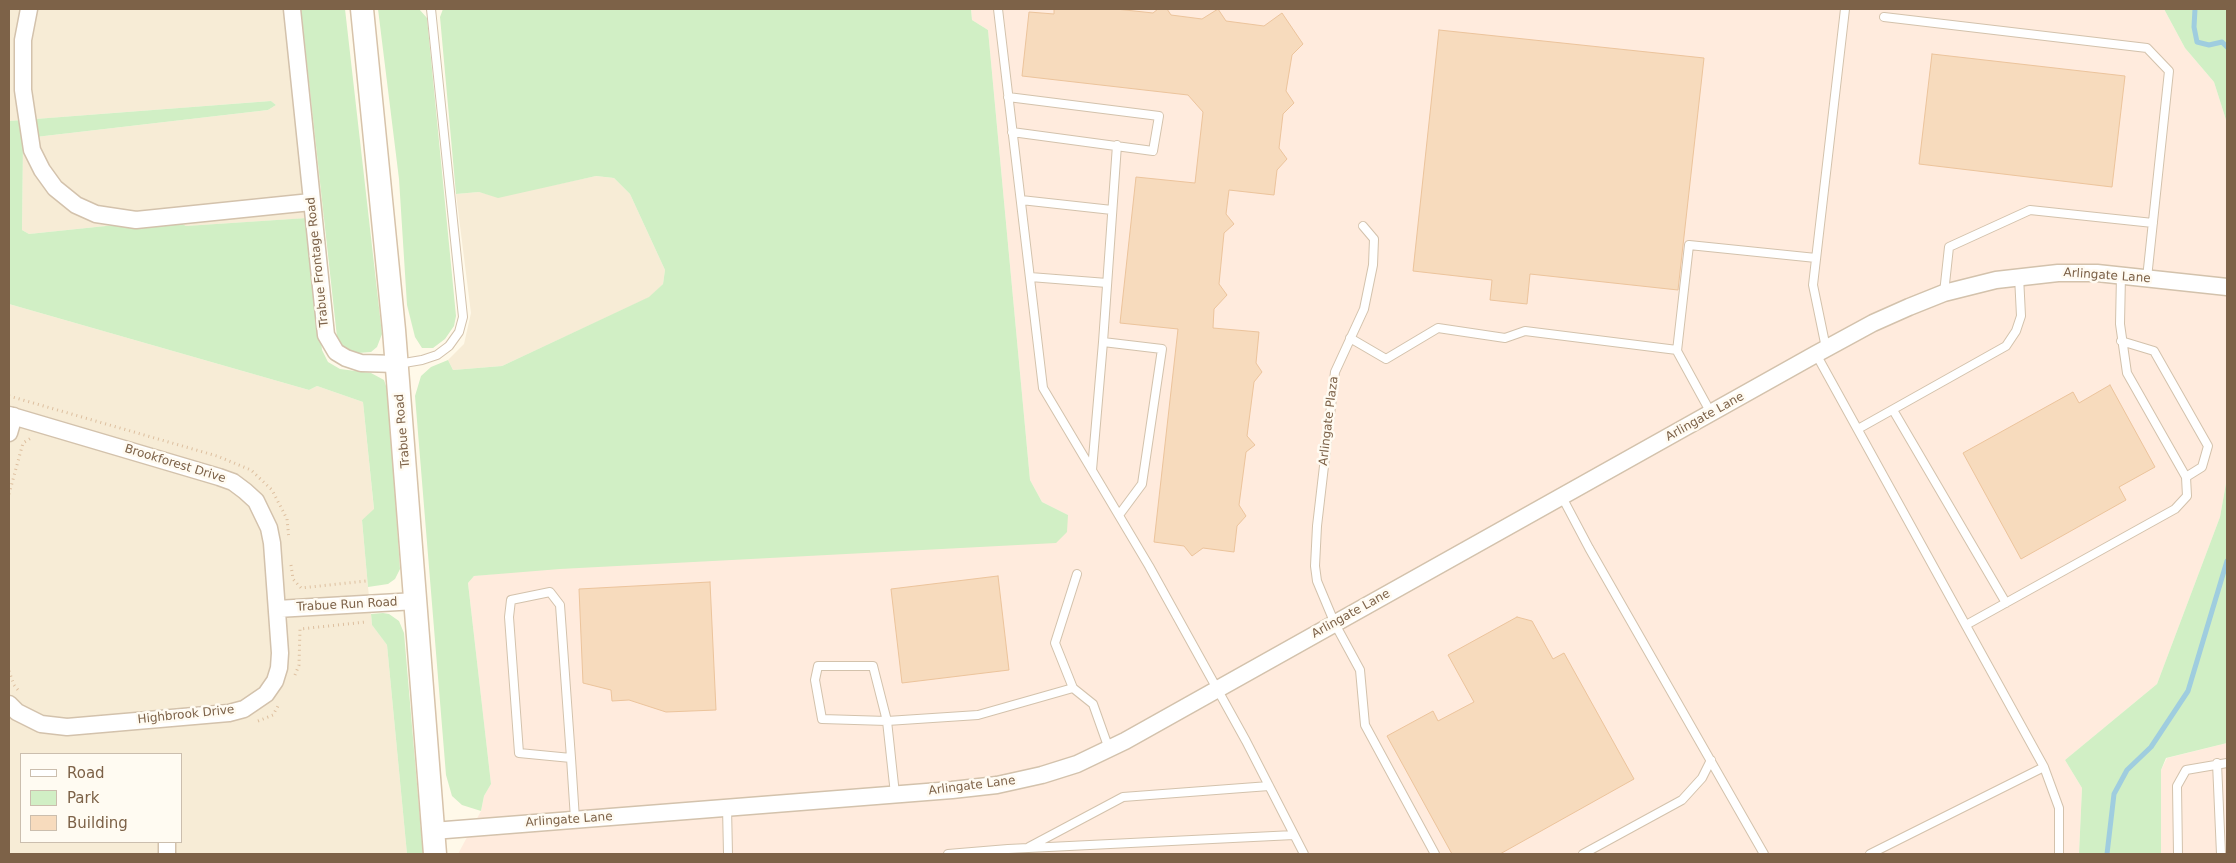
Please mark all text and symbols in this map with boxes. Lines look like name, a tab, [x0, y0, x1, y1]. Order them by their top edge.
street label: Trabue Frontage Road	[304, 196, 332, 328]
street label: Arlingate Lane	[2063, 266, 2151, 286]
street label: Arlingate Plaza	[1316, 376, 1342, 466]
street label: Arlingate Lane	[1663, 390, 1747, 444]
street label: Trabue Road	[393, 393, 413, 469]
street label: Brookforest Drive	[123, 442, 227, 486]
street label: Arlingate Lane	[1309, 587, 1393, 641]
street label: Trabue Run Road	[296, 595, 398, 615]
street label: Highbrook Drive	[137, 703, 235, 727]
legend	[20, 753, 182, 843]
text: Road	[67, 764, 105, 782]
street label: Arlingate Lane	[928, 774, 1016, 798]
text: Park	[67, 789, 99, 807]
street label: Arlingate Lane	[525, 810, 613, 830]
text: Building	[67, 814, 128, 832]

